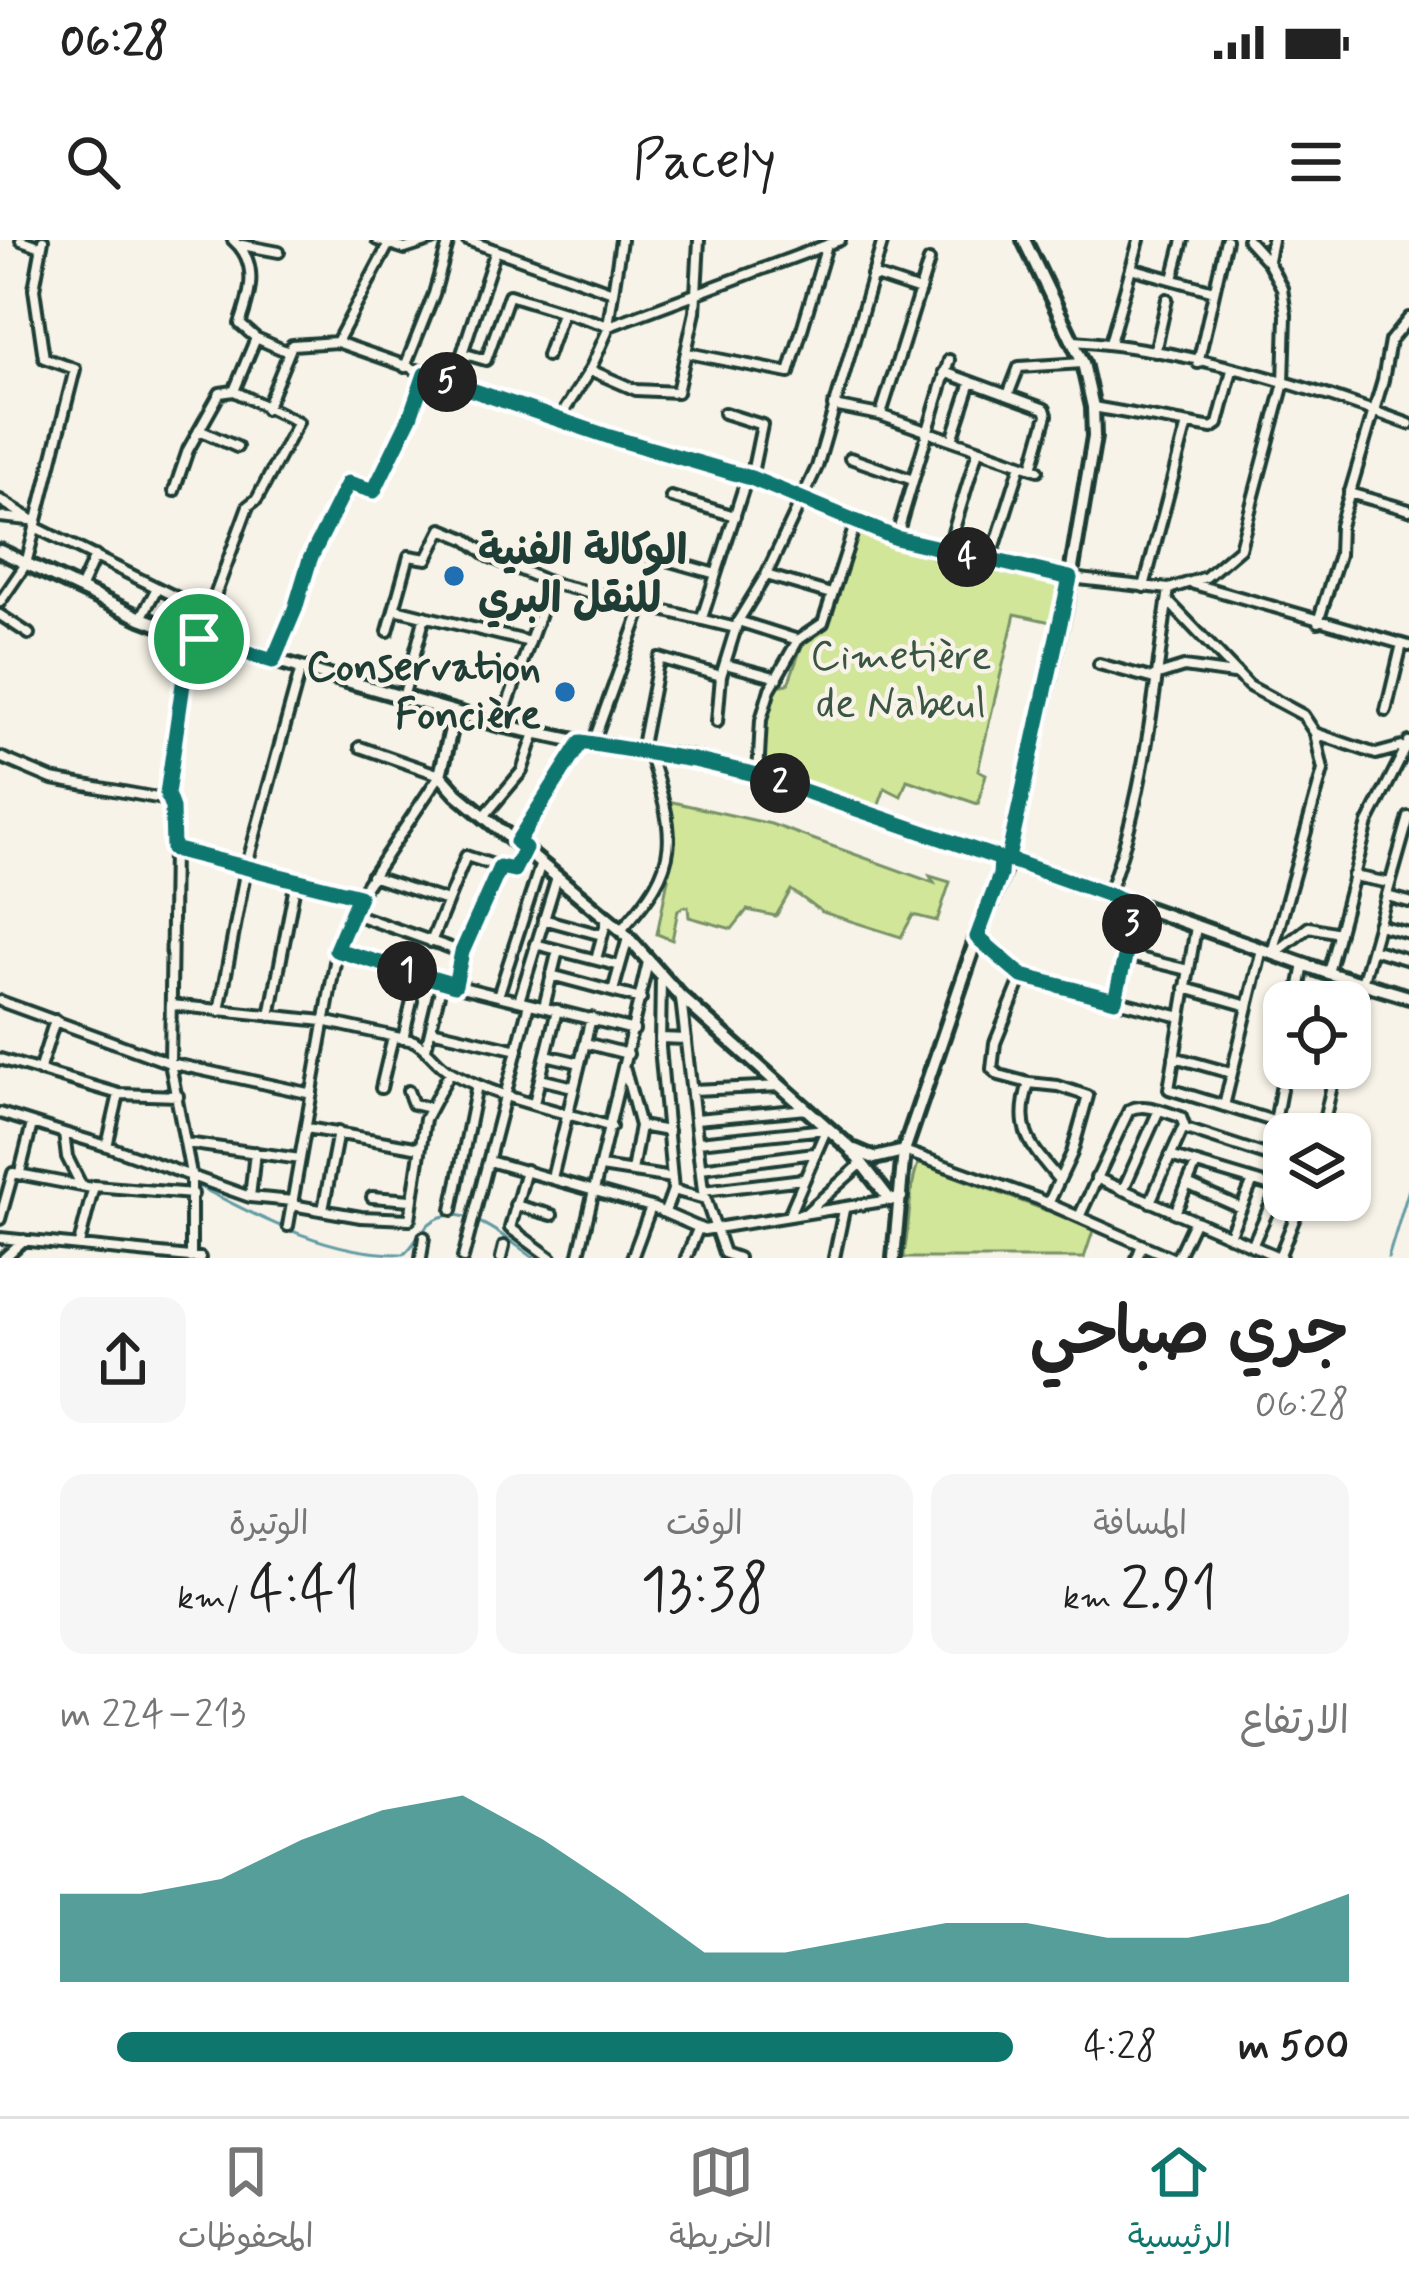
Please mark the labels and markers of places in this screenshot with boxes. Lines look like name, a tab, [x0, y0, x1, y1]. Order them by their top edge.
pin: 5	[417, 352, 477, 412]
place label: الوكالة الفنية للنقل البري	[478, 525, 687, 628]
pin: 4	[937, 527, 997, 587]
marker: الوكالة الفنية للنقل البري	[441, 563, 467, 589]
pin	[148, 588, 250, 690]
place label: Conservation Foncière	[306, 641, 541, 744]
marker: Conservation Foncière	[552, 679, 578, 705]
pin: 2	[750, 753, 810, 813]
pin: 3	[1102, 894, 1162, 954]
pin: 1	[377, 941, 437, 1001]

